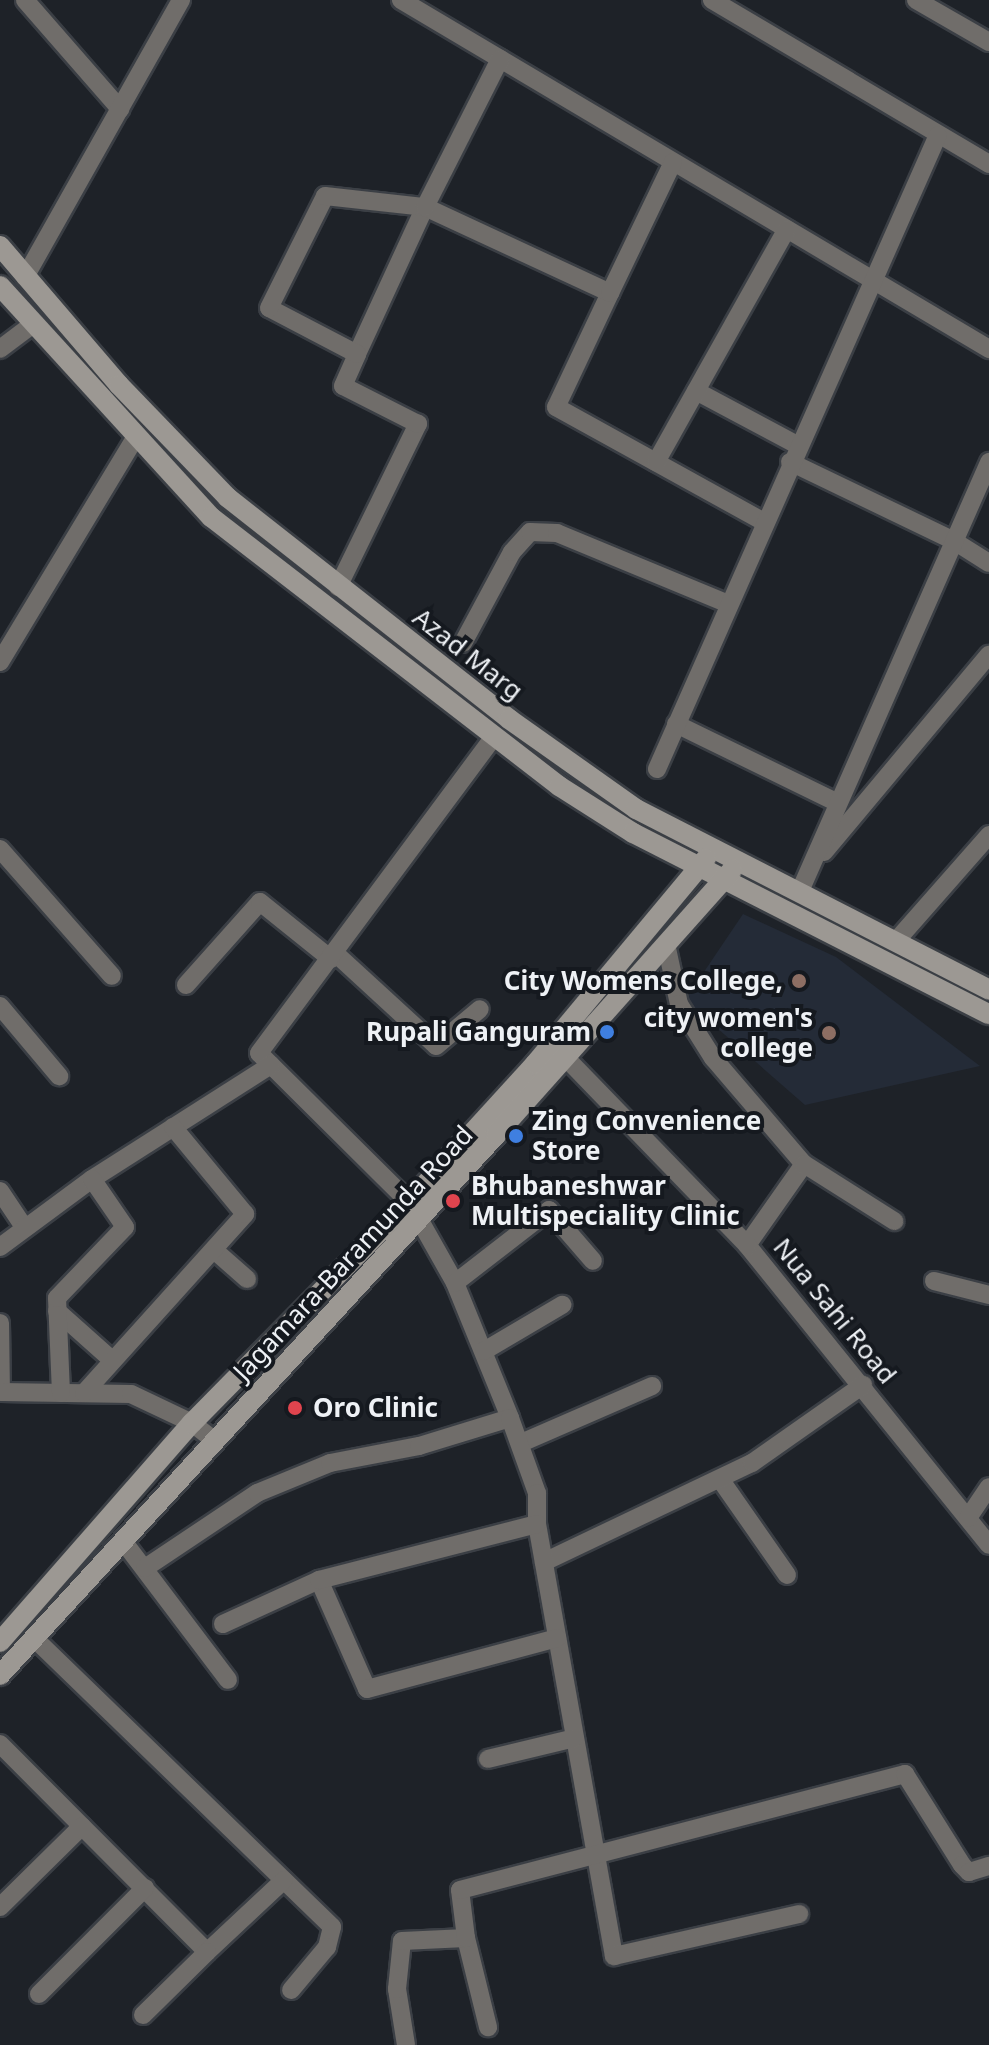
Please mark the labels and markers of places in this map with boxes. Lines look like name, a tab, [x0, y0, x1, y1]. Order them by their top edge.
place label: City Womens College,	[504, 965, 783, 997]
marker: City Womens College,	[790, 972, 808, 990]
place label: city women's college	[644, 1002, 813, 1064]
place label: Rupali Ganguram	[366, 1016, 591, 1048]
marker: Rupali Ganguram	[598, 1023, 616, 1041]
marker: city women's college	[820, 1024, 838, 1042]
place label: Zing Convenience Store	[532, 1105, 761, 1166]
marker: Zing Convenience Store	[507, 1127, 525, 1145]
place label: Bhubaneshwar Multispeciality Clinic	[471, 1170, 740, 1232]
marker: Bhubaneshwar Multispeciality Clinic	[442, 1190, 464, 1212]
place label: Oro Clinic	[313, 1392, 438, 1424]
marker: Oro Clinic	[284, 1397, 306, 1419]

